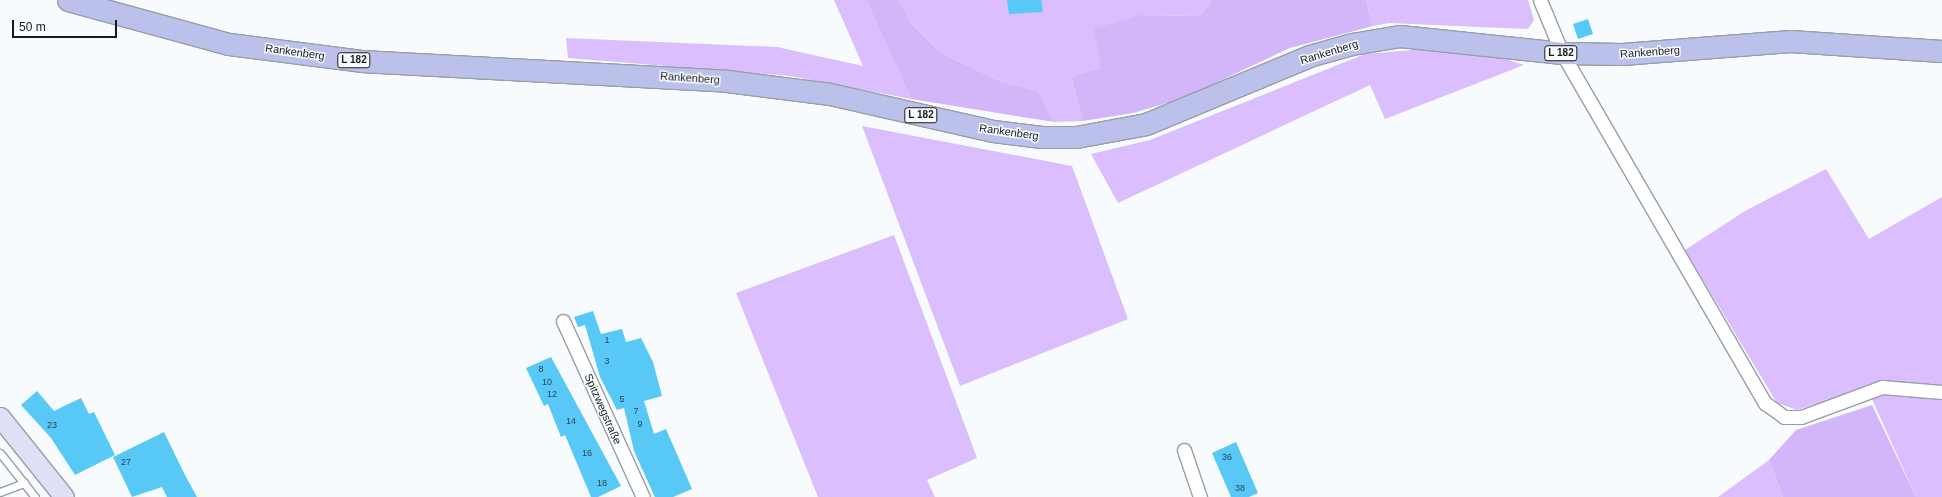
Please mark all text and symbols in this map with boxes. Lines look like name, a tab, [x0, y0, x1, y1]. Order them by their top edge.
scale bar	[14, 12, 119, 38]
text: 50 m	[19, 20, 46, 34]
street label: Rankenberg	[1298, 37, 1360, 67]
street label: Rankenberg	[264, 41, 326, 63]
street label: Rankenberg	[1620, 43, 1680, 61]
road number: L 182	[1544, 45, 1578, 61]
road number: L 182	[337, 52, 371, 68]
street label: Rankenberg	[660, 69, 720, 87]
road number: L 182	[904, 107, 938, 123]
street label: Rankenberg	[978, 121, 1040, 143]
house number: 1	[604, 335, 610, 345]
house number: 3	[604, 356, 610, 366]
house number: 8	[538, 364, 544, 374]
street label: Spitzwegstraße	[582, 372, 624, 446]
house number: 10	[542, 377, 552, 387]
house number: 12	[547, 389, 557, 399]
house number: 5	[619, 394, 625, 404]
house number: 7	[633, 406, 639, 416]
house number: 14	[566, 416, 576, 426]
house number: 9	[637, 419, 643, 429]
house number: 23	[47, 420, 57, 430]
house number: 16	[582, 448, 592, 458]
house number: 36	[1222, 452, 1232, 462]
house number: 27	[121, 457, 131, 467]
house number: 18	[597, 478, 607, 488]
house number: 38	[1235, 483, 1245, 493]

